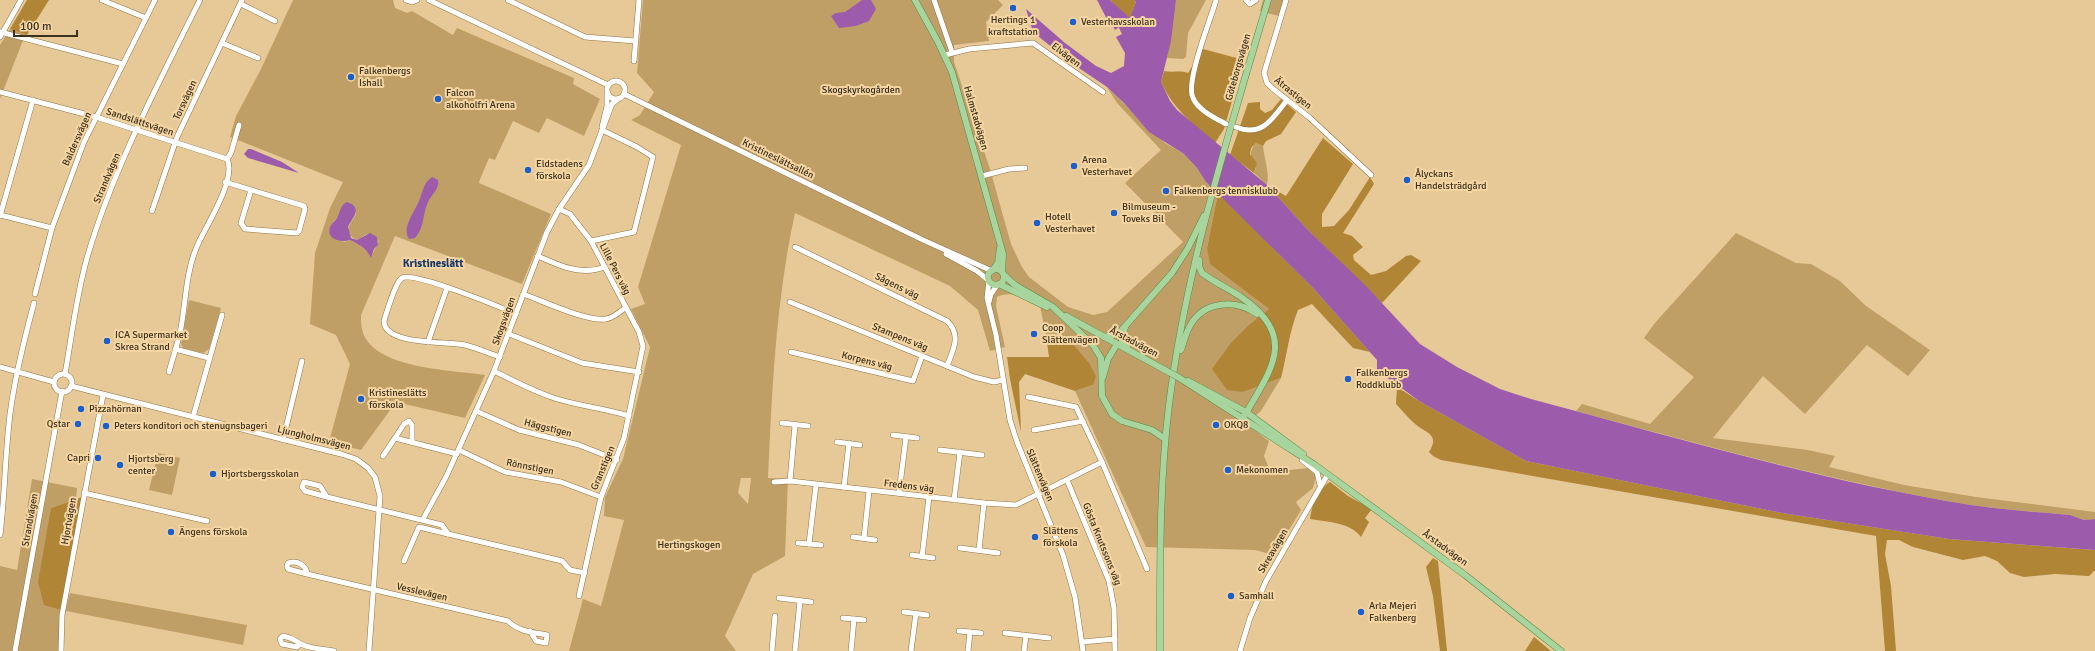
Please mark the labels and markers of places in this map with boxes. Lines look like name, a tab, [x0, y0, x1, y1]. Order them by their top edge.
marker: Hertings 1 kraftstation	[1008, 3, 1018, 13]
place label: Hertings 1 kraftstation	[988, 14, 1038, 38]
place label: Vesterhavsskolan	[1081, 16, 1155, 28]
marker: Vesterhavsskolan	[1068, 17, 1078, 27]
place label: Falkenbergs Ishall	[359, 65, 411, 89]
marker: Falkenbergs Ishall	[346, 72, 356, 82]
place label: Falcon alkoholfri Arena	[446, 87, 515, 111]
marker: Falcon alkoholfri Arena	[433, 94, 443, 104]
place label: Arena Vesterhavet	[1082, 154, 1132, 178]
place label: Eldstadens förskola	[536, 158, 584, 182]
marker: Arena Vesterhavet	[1069, 161, 1079, 171]
marker: Eldstadens förskola	[523, 165, 533, 175]
place label: Ålyckans Handelsträdgård	[1415, 168, 1487, 192]
marker: Ålyckans Handelsträdgård	[1402, 175, 1412, 185]
place label: Falkenbergs tennisklubb	[1174, 185, 1278, 197]
marker: Falkenbergs tennisklubb	[1161, 186, 1171, 196]
place label: Bilmuseum - Toveks Bil	[1122, 201, 1176, 225]
marker: Bilmuseum - Toveks Bil	[1109, 208, 1119, 218]
place label: Hotell Vesterhavet	[1045, 211, 1095, 235]
marker: Hotell Vesterhavet	[1032, 218, 1042, 228]
place label: Coop Slättenvägen	[1042, 322, 1098, 346]
place label: ICA Supermarket Skrea Strand	[115, 329, 188, 353]
marker: Coop Slättenvägen	[1029, 329, 1039, 339]
marker: ICA Supermarket Skrea Strand	[102, 336, 112, 346]
place label: Falkenbergs Roddklubb	[1356, 367, 1408, 391]
marker: Falkenbergs Roddklubb	[1343, 374, 1353, 384]
place label: Kristineslätts förskola	[369, 387, 427, 411]
marker: Kristineslätts förskola	[356, 394, 366, 404]
place label: Pizzahörnan	[89, 403, 142, 415]
marker: Pizzahörnan	[76, 404, 86, 414]
place label: Qstar	[47, 418, 70, 430]
marker: Qstar	[73, 419, 83, 429]
place label: OKQ8	[1224, 419, 1248, 431]
place label: Peters konditori och stenugnsbageri	[114, 420, 267, 432]
marker: OKQ8	[1211, 420, 1221, 430]
marker: Peters konditori och stenugnsbageri	[101, 421, 111, 431]
place label: Capri	[67, 452, 90, 464]
marker: Capri	[93, 453, 103, 463]
place label: Hjortsberg center	[128, 453, 174, 477]
marker: Hjortsberg center	[115, 460, 125, 470]
place label: Mekonomen	[1236, 464, 1288, 476]
marker: Mekonomen	[1223, 465, 1233, 475]
place label: Hjortsbergsskolan	[221, 468, 299, 480]
marker: Hjortsbergsskolan	[208, 469, 218, 479]
place label: Slättens förskola	[1043, 525, 1079, 549]
place label: Ängens förskola	[179, 526, 247, 538]
marker: Ängens förskola	[166, 527, 176, 537]
marker: Slättens förskola	[1030, 532, 1040, 542]
place label: Samhall	[1239, 590, 1274, 602]
marker: Samhall	[1226, 591, 1236, 601]
place label: Arla Mejeri Falkenberg	[1369, 600, 1416, 624]
marker: Arla Mejeri Falkenberg	[1356, 607, 1366, 617]

